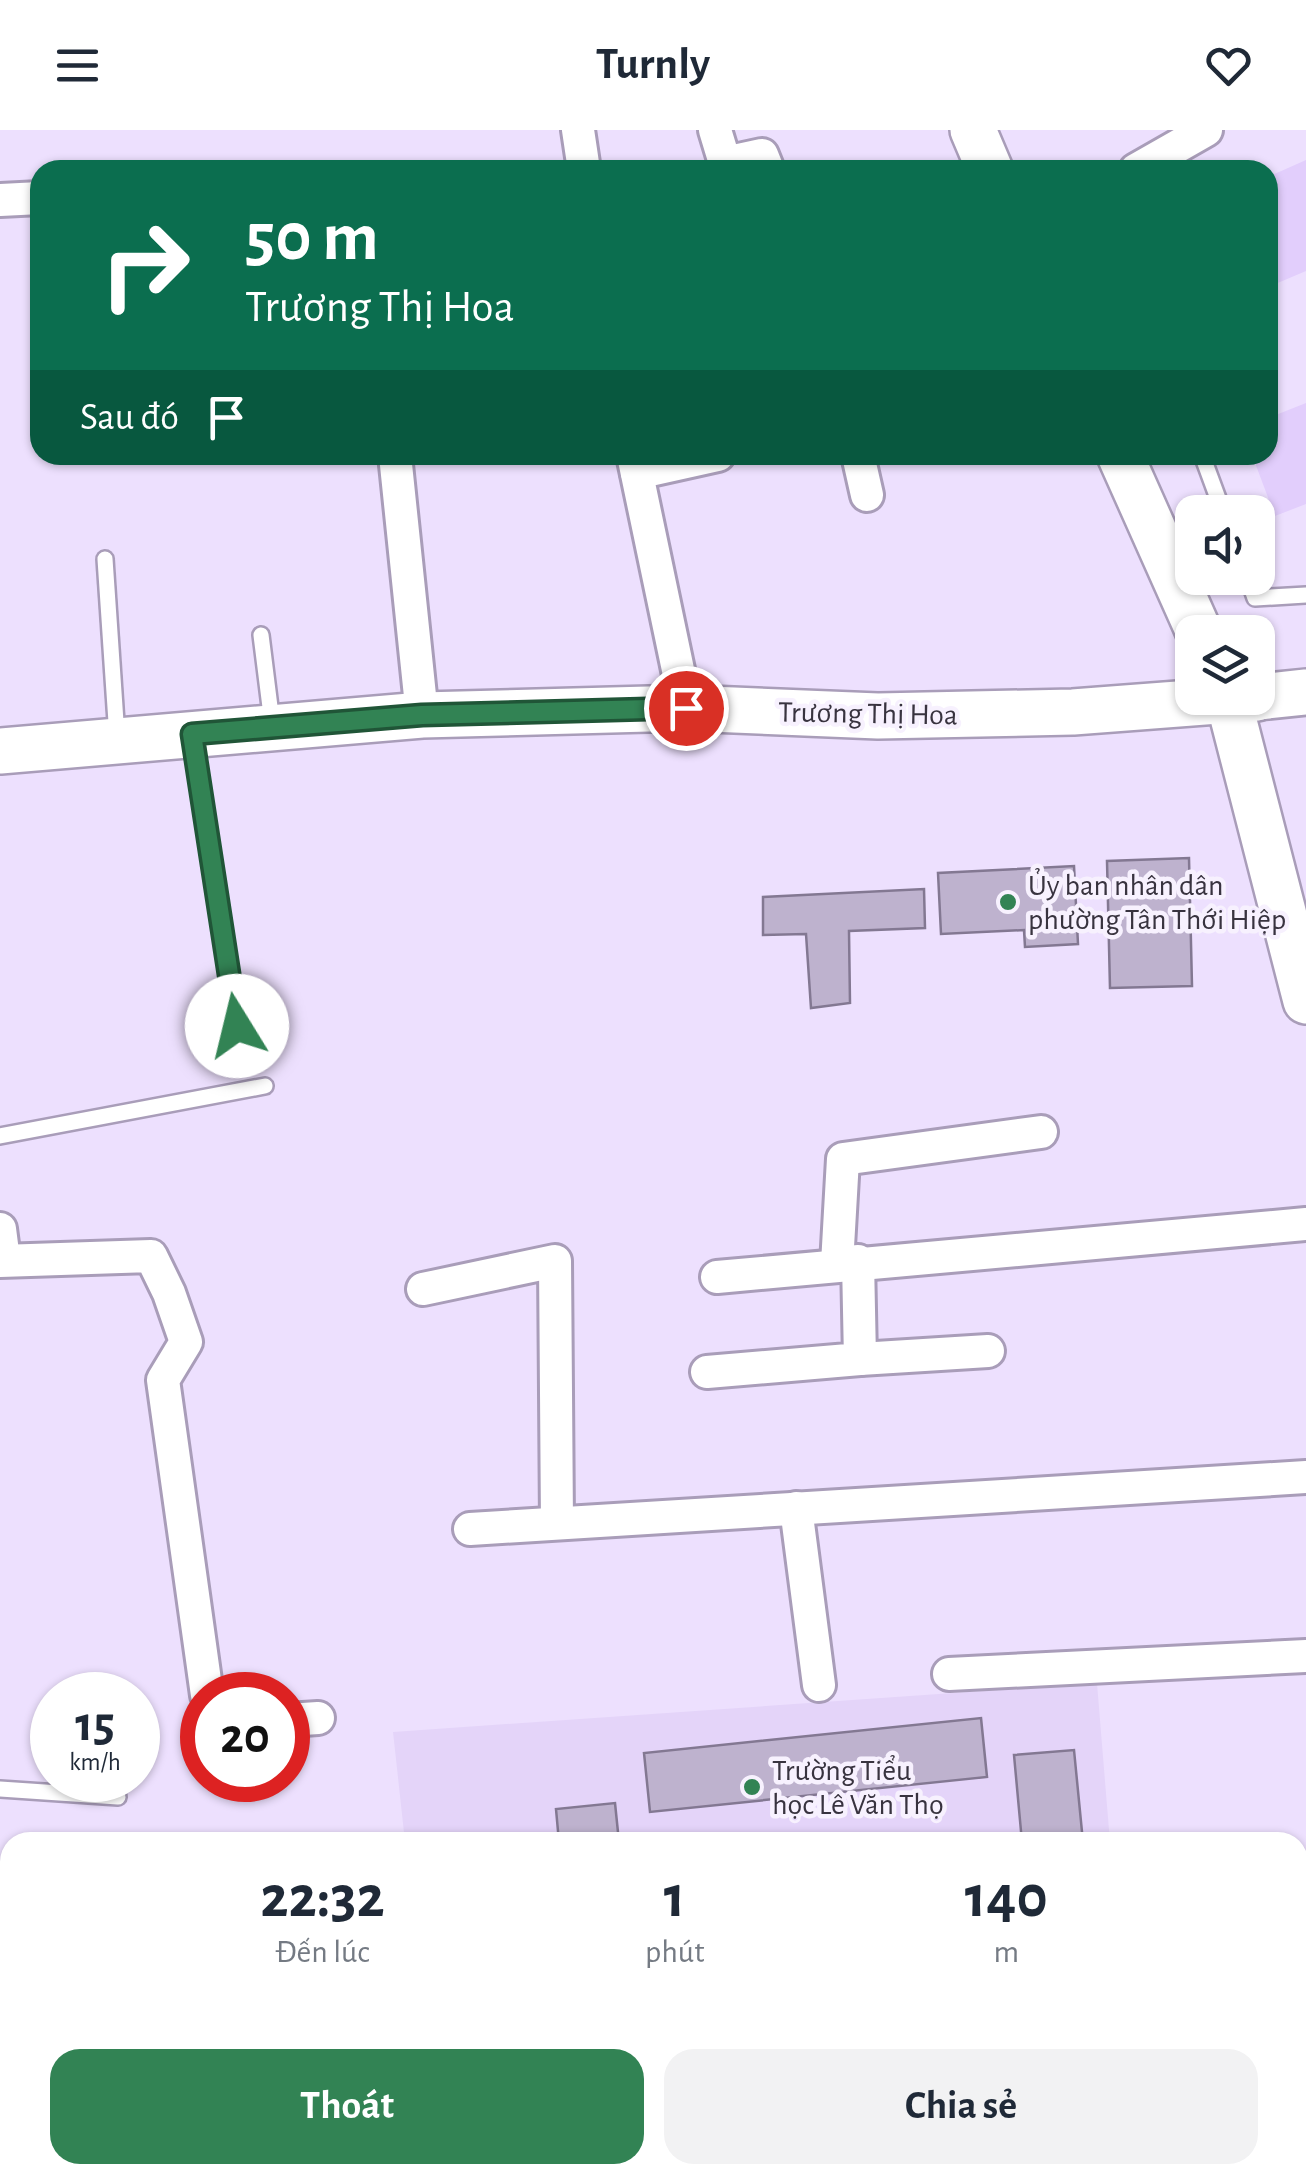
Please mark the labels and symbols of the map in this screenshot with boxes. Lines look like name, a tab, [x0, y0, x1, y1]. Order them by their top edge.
pin	[644, 666, 729, 751]
street label: Trương Thị Hoa	[778, 697, 958, 731]
place label: Ủy ban nhân dân phường Tân Thới Hiệp	[1028, 867, 1286, 935]
marker: Ủy ban nhân dân phường Tân Thới Hiệp	[997, 891, 1019, 913]
position arrow	[185, 974, 289, 1078]
speed limit sign: 20	[180, 1672, 310, 1802]
place label: Trường Tiểu học Lê Văn Thọ	[772, 1754, 944, 1820]
marker: Trường Tiểu học Lê Văn Thọ	[741, 1776, 763, 1798]

